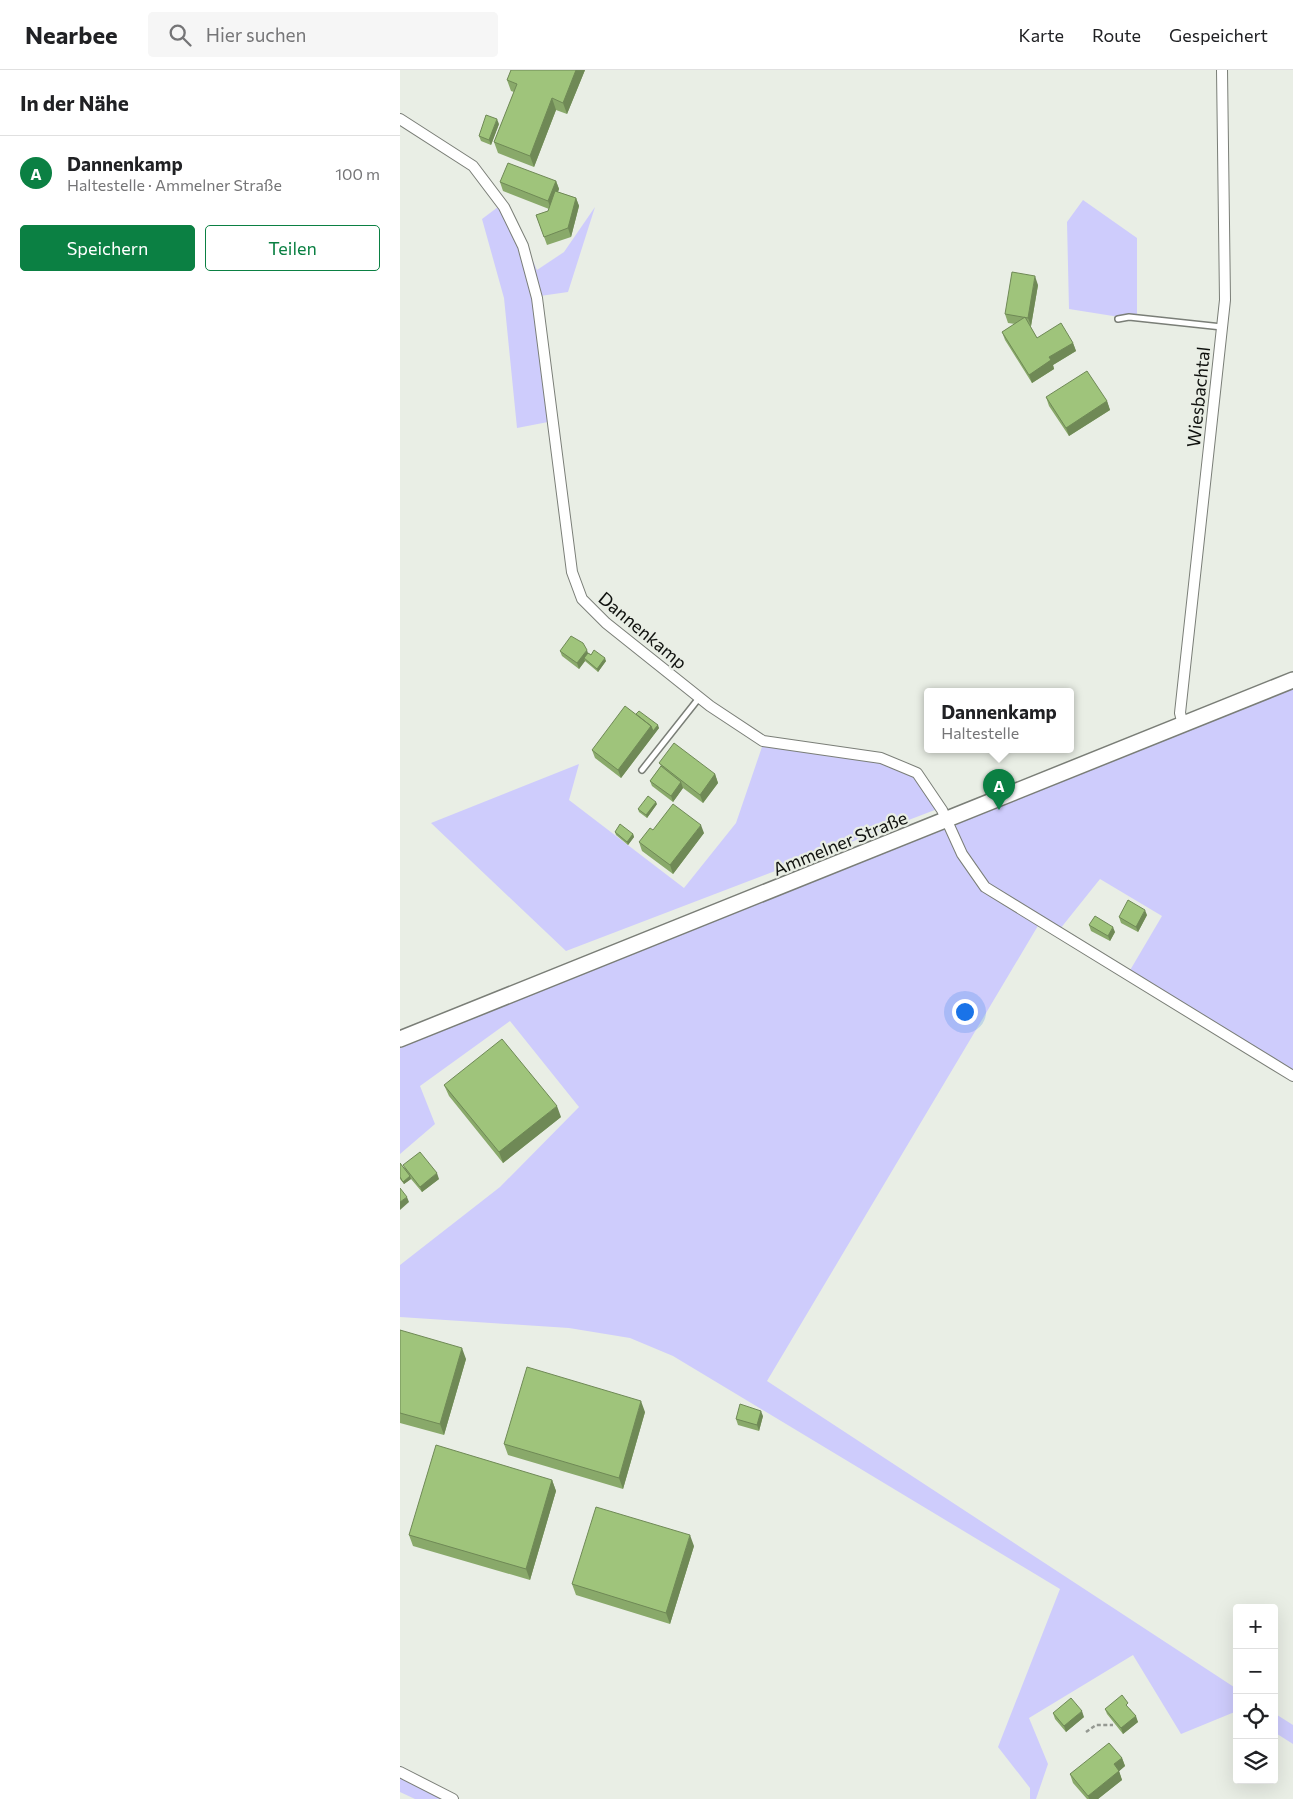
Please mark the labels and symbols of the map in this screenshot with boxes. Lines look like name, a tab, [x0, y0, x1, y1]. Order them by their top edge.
street label: Wiesbachtal	[1182, 345, 1214, 449]
street label: Dannenkamp	[594, 587, 692, 673]
pin: A	[983, 769, 1015, 810]
street label: Ammelner Straße	[770, 806, 910, 880]
your location	[952, 999, 978, 1025]

